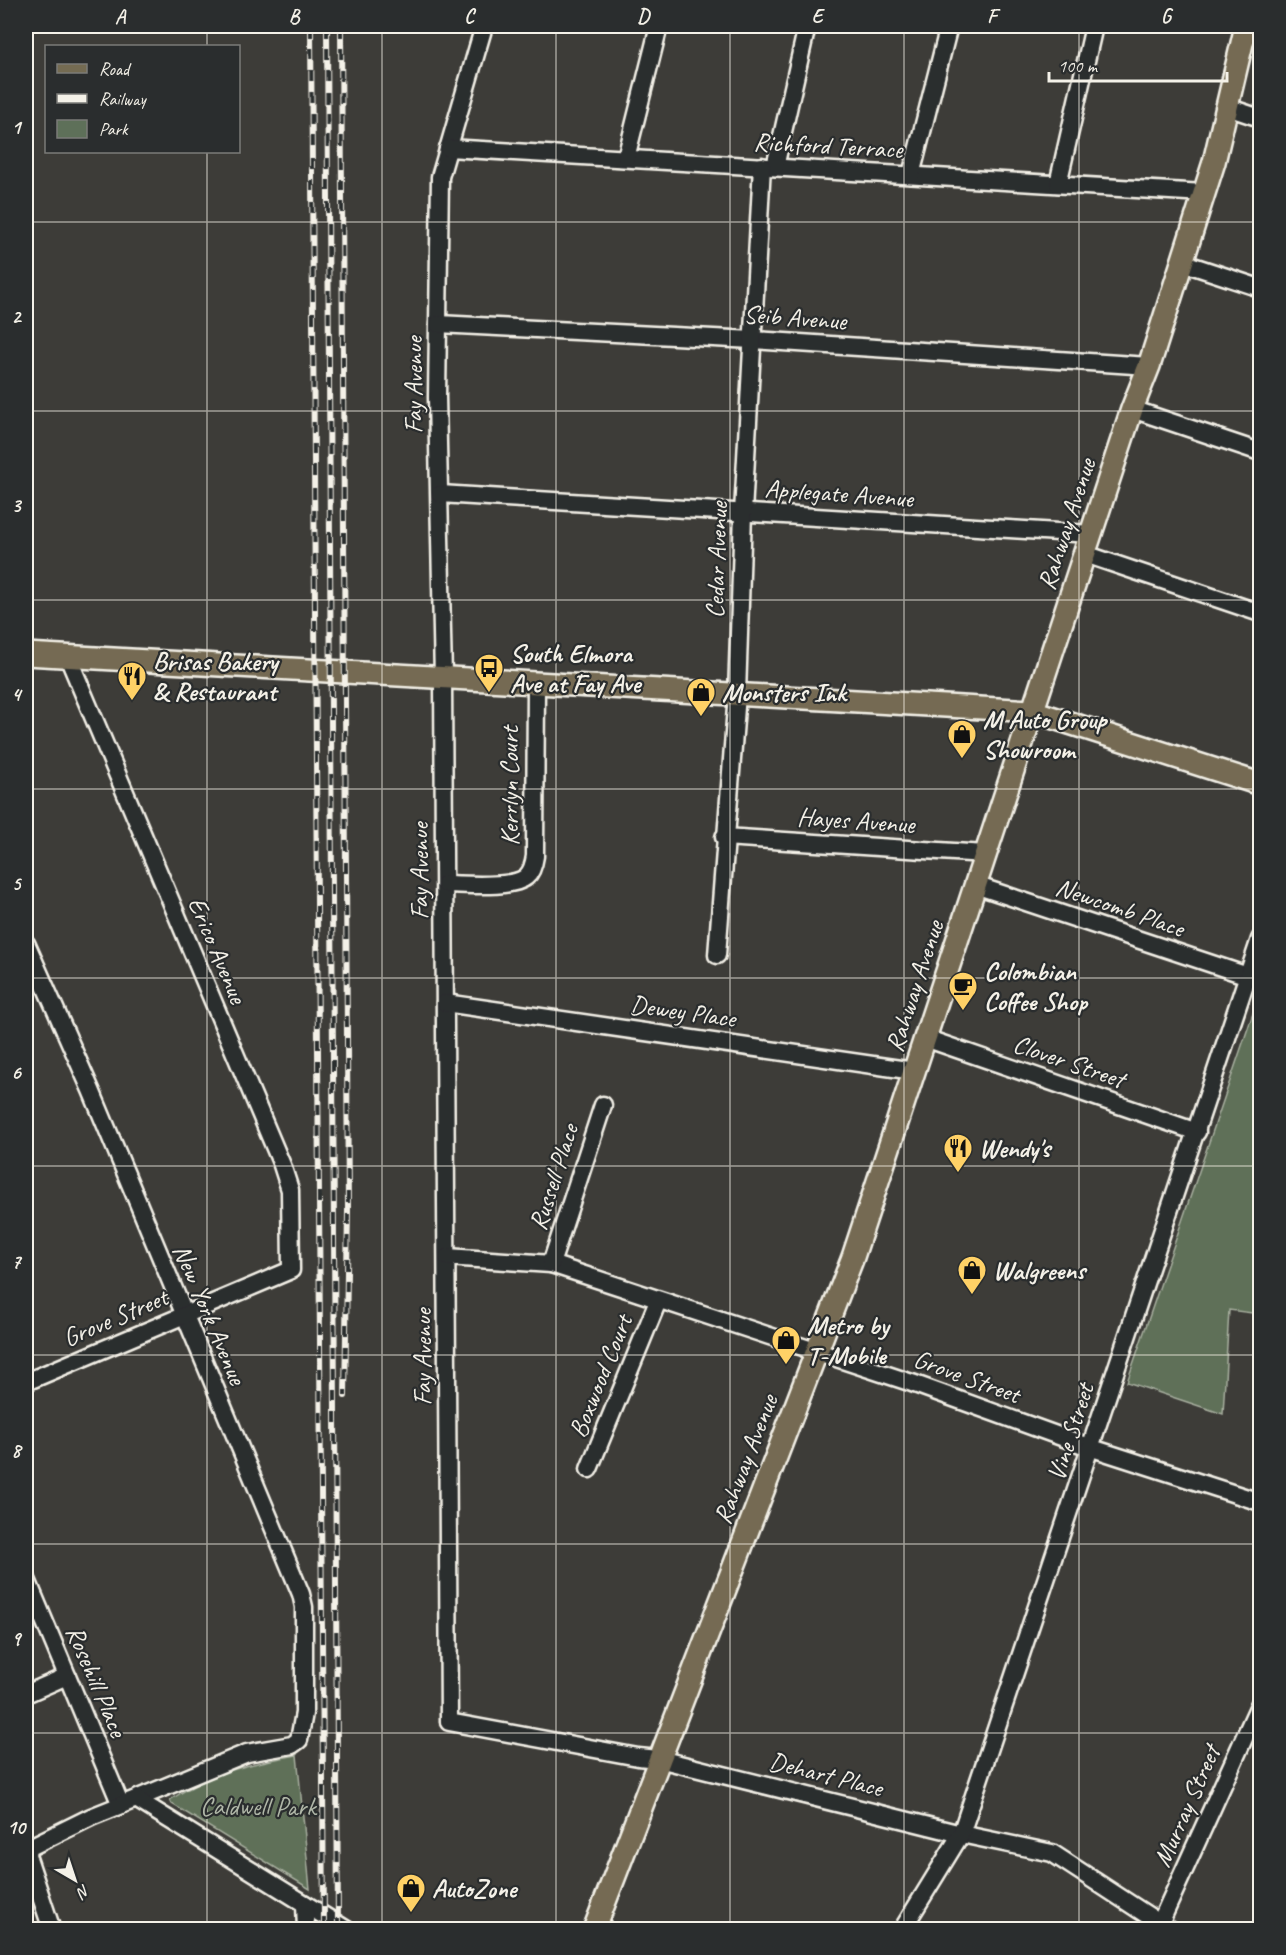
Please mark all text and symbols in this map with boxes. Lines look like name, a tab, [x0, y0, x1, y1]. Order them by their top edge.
text: A	[115, 4, 127, 29]
text: B	[289, 4, 301, 29]
text: C	[464, 4, 476, 29]
text: D	[637, 4, 651, 29]
text: E	[812, 4, 826, 29]
text: F	[987, 4, 1001, 29]
text: G	[1161, 4, 1174, 29]
legend	[45, 45, 240, 153]
scale bar	[1049, 45, 1228, 83]
text: 100 m	[1058, 55, 1099, 77]
text: Road	[99, 58, 132, 80]
text: Railway	[99, 88, 147, 110]
text: 1	[12, 115, 23, 140]
text: Park	[99, 118, 129, 140]
street label: Richford Terrace	[753, 125, 905, 166]
street label: Seib Avenue	[742, 297, 849, 338]
text: 2	[12, 304, 23, 329]
street label: Fay Avenue	[397, 334, 430, 433]
street label: Rahway Avenue	[1030, 453, 1104, 594]
street label: Applegate Avenue	[764, 472, 916, 515]
text: 3	[12, 493, 23, 518]
street label: Cedar Avenue	[698, 500, 735, 619]
place label: South Elmora Ave at Fay Ave	[510, 637, 642, 700]
place label: Brisas Bakery & Restaurant	[153, 645, 281, 708]
bus stop icon: South Elmora Ave at Fay Ave	[473, 652, 505, 694]
restaurant icon: Brisas Bakery & Restaurant	[116, 660, 148, 702]
shop icon: Monsters Ink	[685, 676, 717, 718]
place label: Monsters Ink	[722, 676, 848, 709]
text: 4	[12, 682, 24, 707]
place label: M Auto Group Showroom	[983, 703, 1108, 766]
shop icon: M Auto Group Showroom	[946, 718, 978, 760]
street label: Kerrlyn Court	[493, 724, 526, 846]
street label: Hayes Avenue	[796, 800, 917, 841]
street label: Fay Avenue	[403, 820, 436, 919]
street label: Newcomb Place	[1051, 870, 1191, 946]
text: 5	[12, 871, 23, 896]
street label: Erico Avenue	[180, 892, 255, 1010]
street label: Rahway Avenue	[878, 915, 952, 1056]
place label: Colombian Coffee Shop	[984, 955, 1089, 1018]
cafe icon: Colombian Coffee Shop	[947, 970, 979, 1012]
street label: Dewey Place	[628, 988, 740, 1036]
street label: Clover Street	[1009, 1027, 1132, 1097]
text: 6	[11, 1060, 22, 1085]
street label: Russell Place	[521, 1118, 587, 1234]
restaurant icon: Wendy's	[942, 1132, 974, 1174]
place label: Wendy's	[979, 1132, 1053, 1165]
street label: New York Avenue	[165, 1239, 255, 1391]
text: 7	[12, 1249, 23, 1274]
shop icon: Walgreens	[956, 1254, 988, 1296]
place label: Walgreens	[993, 1254, 1088, 1287]
street label: Grove Street	[58, 1280, 175, 1354]
street label: Fay Avenue	[406, 1306, 439, 1405]
street label: Boxwood Court	[561, 1308, 641, 1442]
place label: Metro by T-Mobile	[807, 1309, 892, 1372]
shop icon: Metro by T-Mobile	[770, 1324, 802, 1366]
street label: Grove Street	[909, 1342, 1027, 1412]
street label: Vine Street	[1039, 1377, 1102, 1485]
street label: Rahway Avenue	[706, 1388, 786, 1529]
text: 8	[12, 1438, 24, 1463]
street label: Rosehill Place	[58, 1620, 135, 1743]
text: 9	[12, 1626, 23, 1651]
street label: Murray Street	[1145, 1737, 1229, 1872]
street label: Dehart Place	[766, 1745, 888, 1805]
park label: Caldwell Park	[200, 1790, 318, 1823]
text: 10	[7, 1815, 27, 1840]
north arrow	[45, 1850, 105, 1910]
shop icon: AutoZone	[395, 1872, 427, 1914]
place label: AutoZone	[432, 1872, 519, 1905]
text: N	[71, 1880, 94, 1904]

